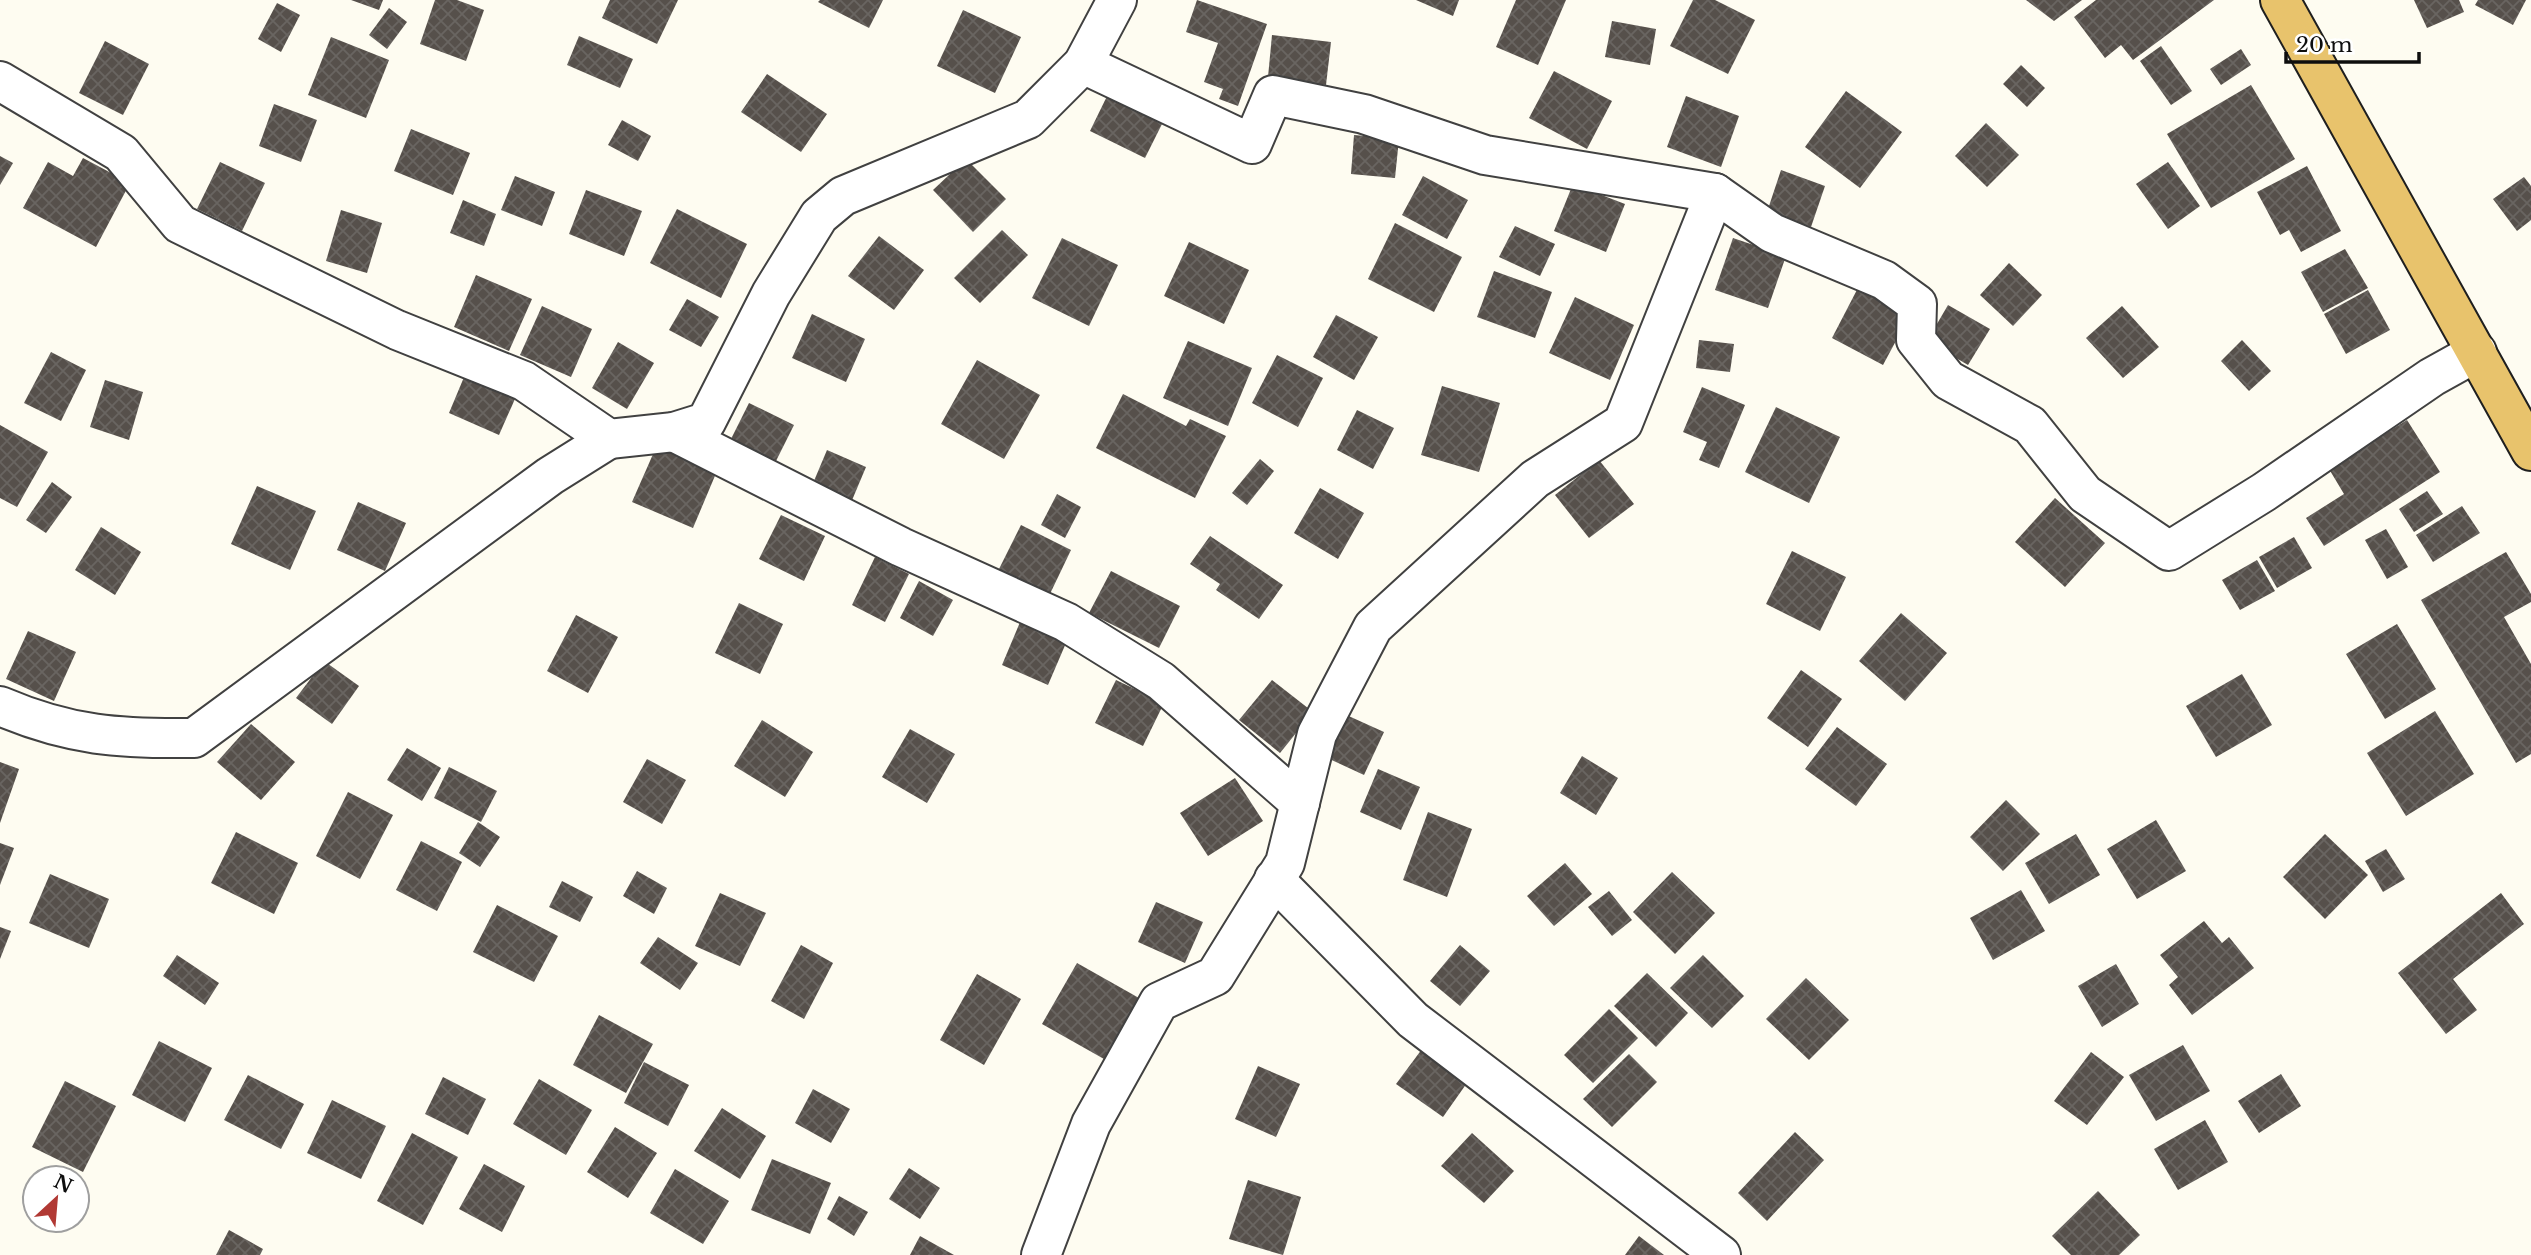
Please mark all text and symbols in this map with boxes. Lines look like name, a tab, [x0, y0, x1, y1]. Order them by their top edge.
scale bar	[2286, 21, 2419, 65]
text: 20 m	[2296, 32, 2353, 58]
north arrow	[21, 1164, 91, 1234]
text: N	[50, 1170, 76, 1198]

